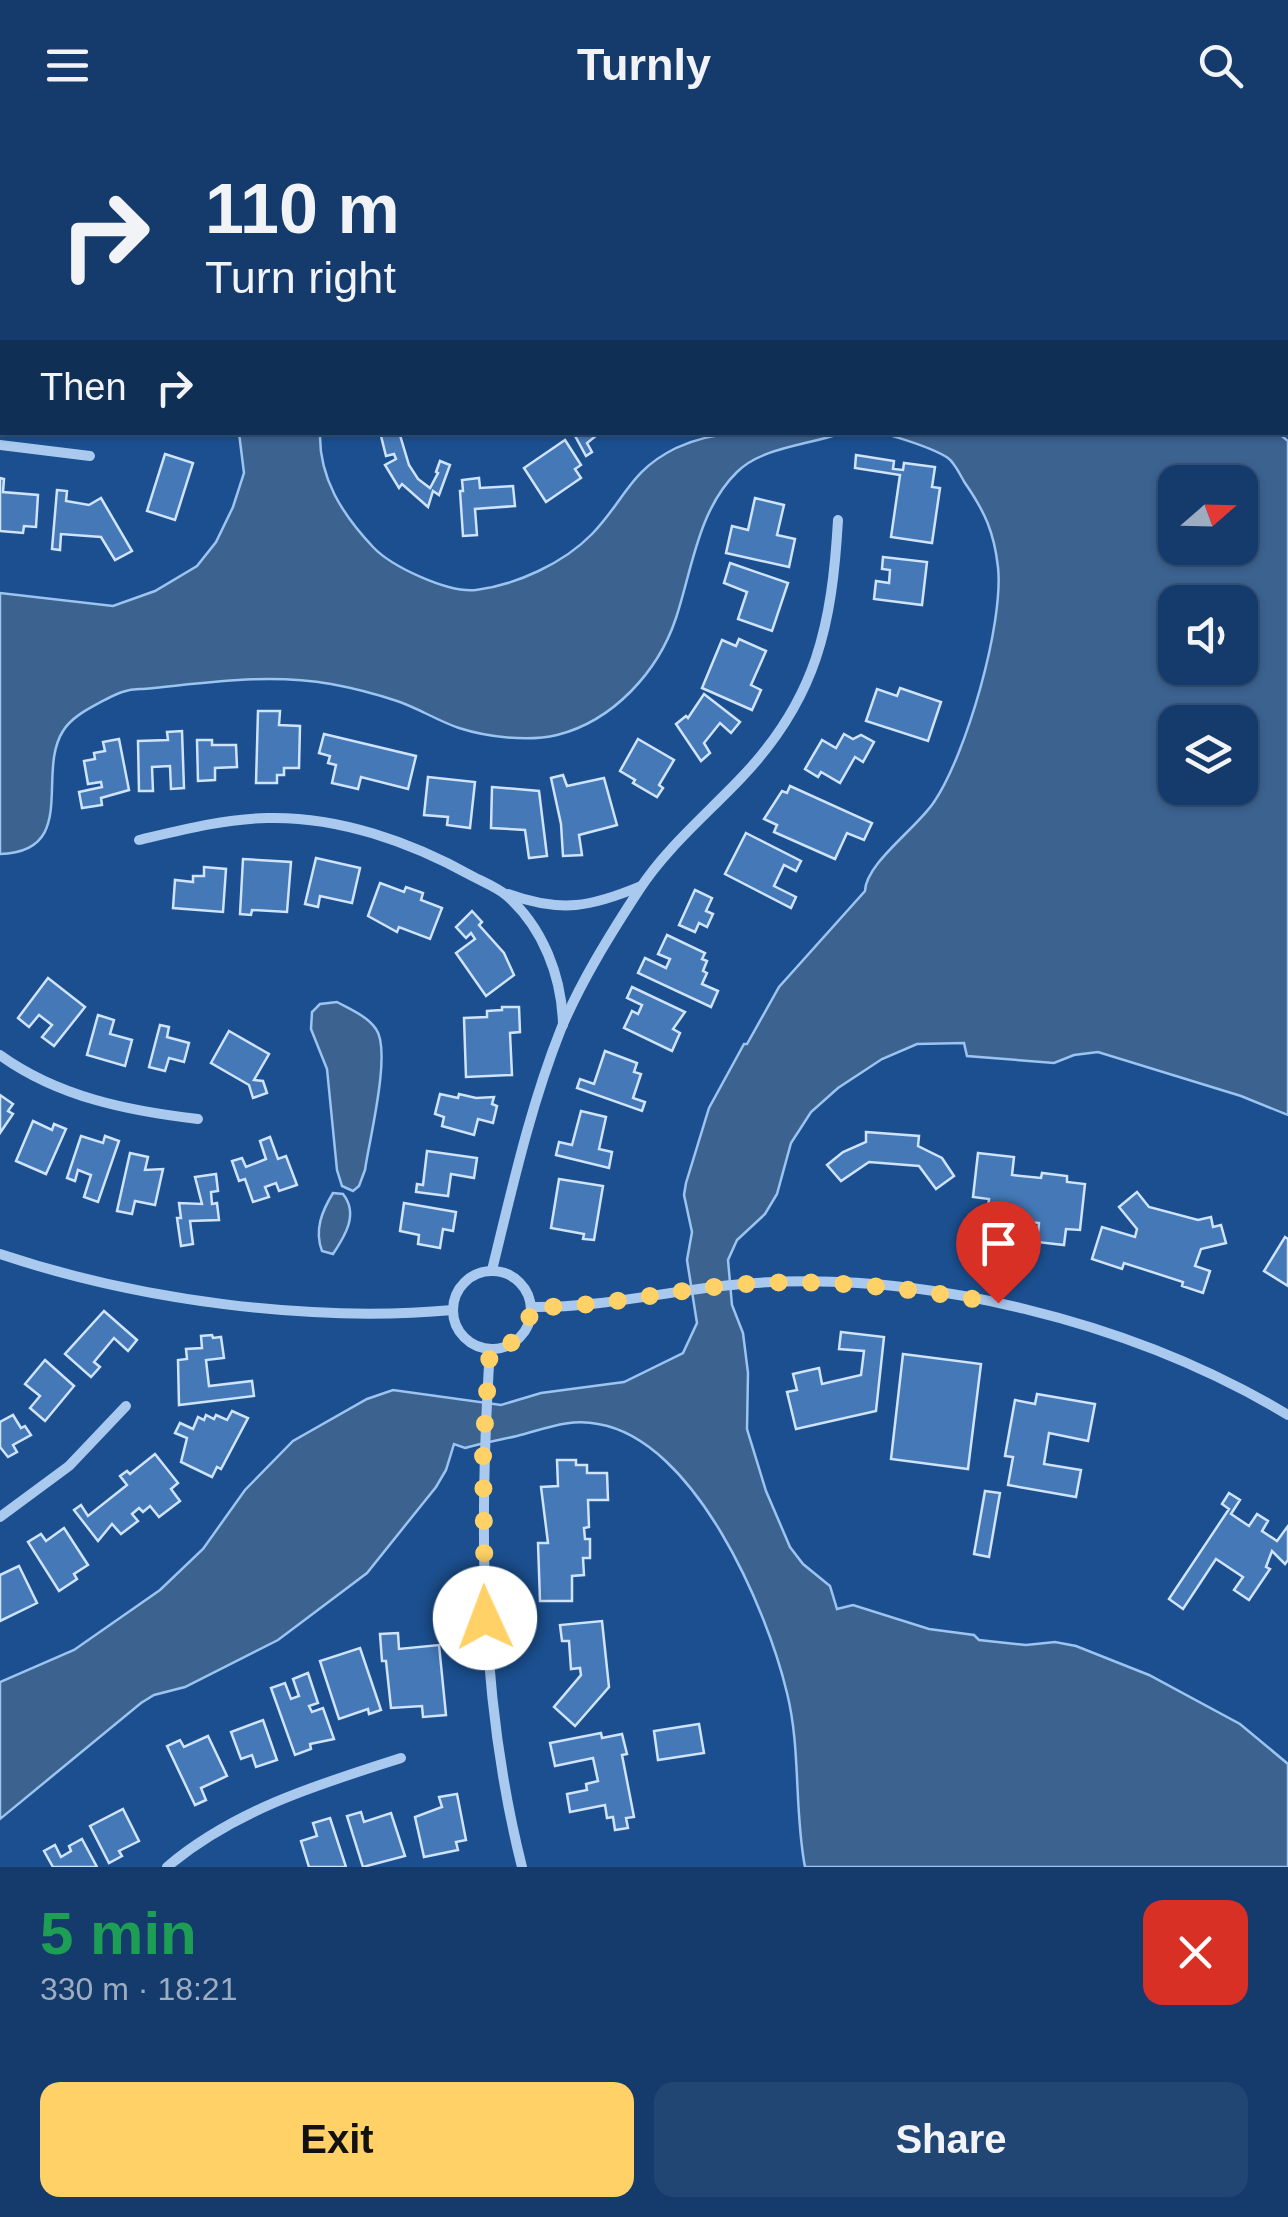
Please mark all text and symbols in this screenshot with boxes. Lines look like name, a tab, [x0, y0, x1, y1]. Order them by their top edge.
icon: menu	[40, 38, 95, 93]
icon: search	[1193, 38, 1248, 93]
text: Turnly	[577, 39, 711, 90]
icon: right	[40, 170, 170, 300]
text: 110 m	[205, 170, 400, 248]
text: Turn right	[205, 252, 396, 303]
icon: right	[147, 360, 202, 415]
text: Then	[40, 366, 127, 408]
north arrow	[1158, 465, 1258, 565]
map controls	[1158, 465, 1258, 805]
button: sound	[1158, 585, 1258, 685]
button: layers	[1158, 705, 1258, 805]
pin	[956, 1201, 1041, 1304]
icon: arrive	[971, 1216, 1026, 1271]
position arrow	[433, 1566, 537, 1670]
text: 5 min	[40, 1900, 197, 1967]
button: close	[1143, 1900, 1248, 2005]
text: 330 m · 18:21	[40, 1971, 237, 2007]
button: Exit	[40, 2082, 634, 2197]
button: Share	[654, 2082, 1248, 2197]

